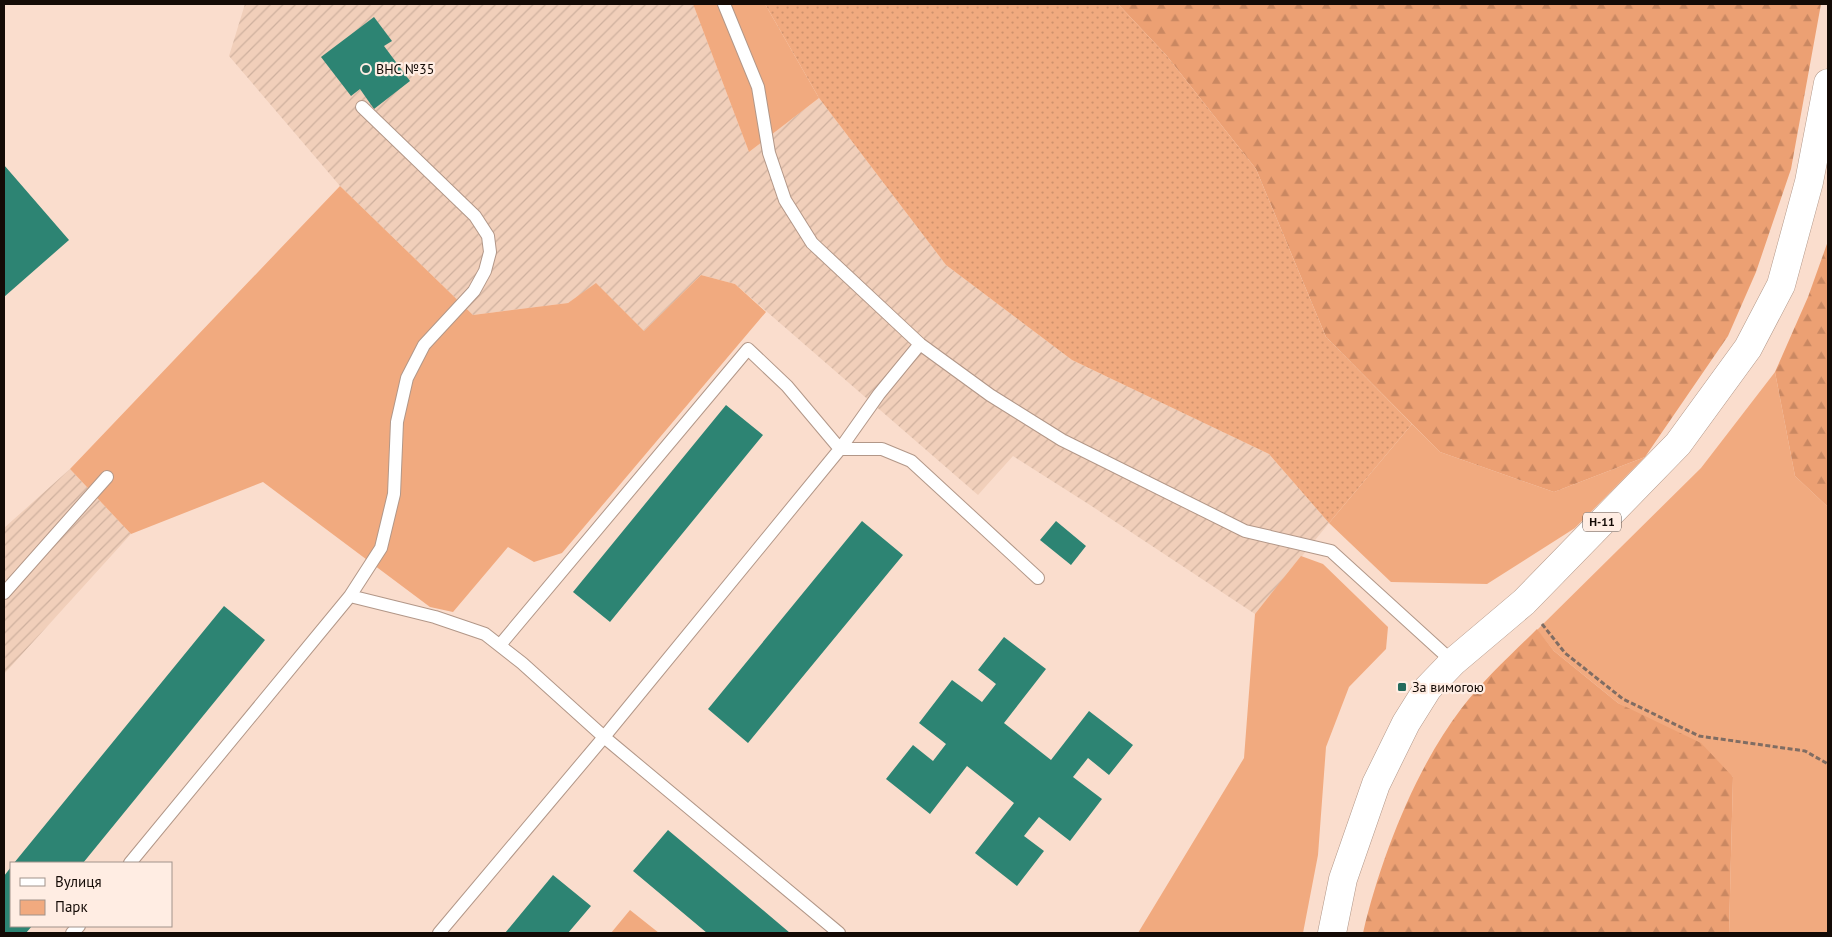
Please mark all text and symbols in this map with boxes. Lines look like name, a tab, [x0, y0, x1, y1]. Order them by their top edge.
place label: ВНС №35	[376, 60, 434, 78]
marker: ВНС №35	[360, 63, 372, 75]
road number: Н-11	[1583, 512, 1621, 532]
place label: За вимогою	[1412, 678, 1484, 696]
marker: За вимогою	[1396, 681, 1408, 693]
legend	[10, 862, 172, 927]
text: Вулиця	[55, 872, 102, 891]
text: Парк	[55, 897, 88, 916]

